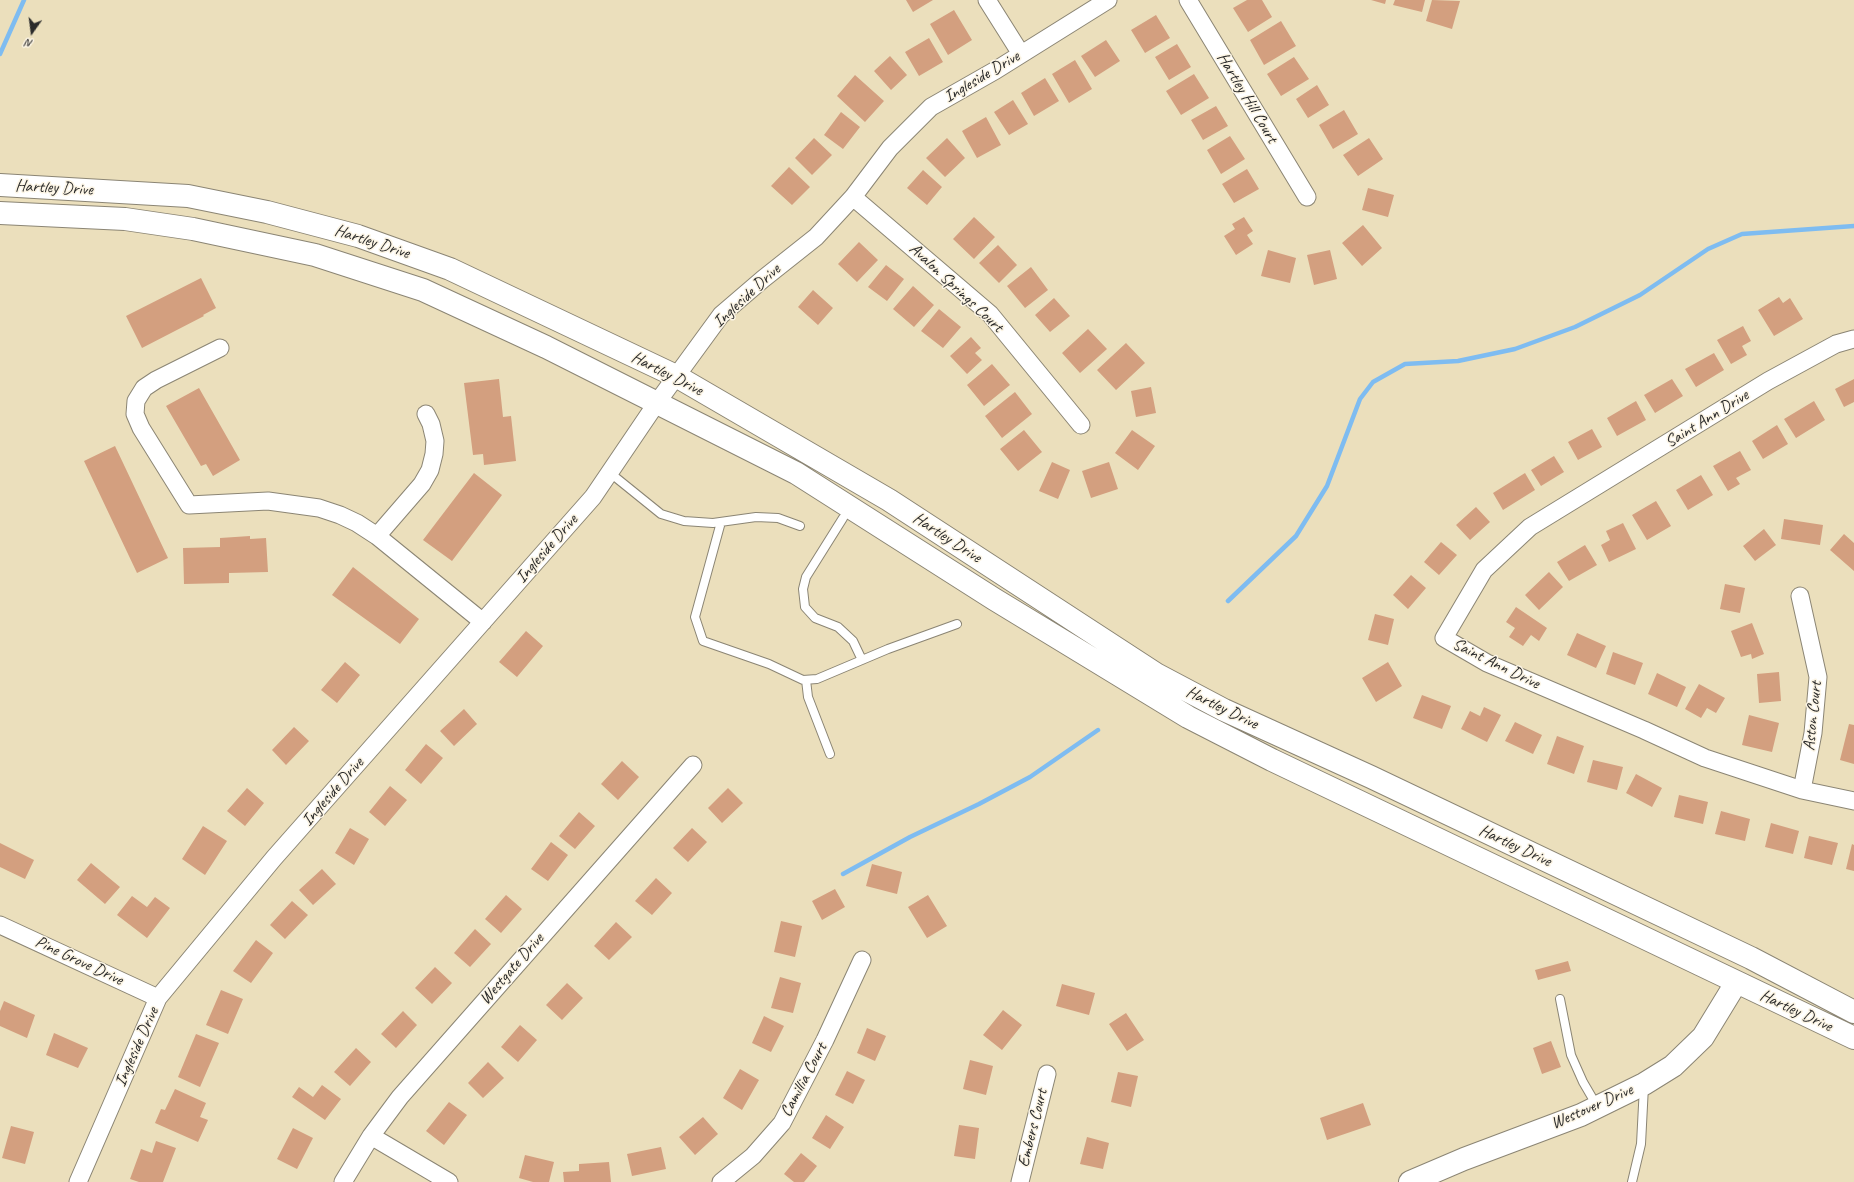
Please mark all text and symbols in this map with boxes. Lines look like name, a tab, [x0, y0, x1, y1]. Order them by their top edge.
north arrow	[12, 12, 52, 52]
text: N	[24, 36, 34, 51]
street label: Ingleside Drive	[941, 46, 1023, 108]
street label: Hartley Hill Court	[1212, 49, 1282, 147]
street label: Hartley Drive	[15, 176, 93, 200]
street label: Hartley Drive	[332, 220, 412, 264]
street label: Avalon Springs Court	[905, 239, 1007, 337]
street label: Ingleside Drive	[709, 260, 785, 332]
street label: Hartley Drive	[628, 347, 706, 401]
street label: Saint Ann Drive	[1662, 385, 1752, 453]
street label: Hartley Drive	[909, 508, 985, 568]
street label: Ingleside Drive	[512, 510, 582, 588]
street label: Saint Ann Drive	[1449, 634, 1543, 694]
street label: Aston Court	[1799, 680, 1827, 752]
street label: Hartley Drive	[1183, 682, 1261, 734]
street label: Ingleside Drive	[298, 753, 368, 831]
street label: Hartley Drive	[1476, 820, 1554, 872]
street label: Westgate Drive	[475, 929, 549, 1009]
street label: Pine Grove Drive	[32, 932, 126, 990]
street label: Hartley Drive	[1757, 985, 1835, 1037]
street label: Ingleside Drive	[110, 1004, 164, 1090]
street label: Camillia Court	[776, 1040, 832, 1120]
street label: Westover Drive	[1548, 1080, 1636, 1134]
street label: Embers Court	[1013, 1087, 1053, 1169]

